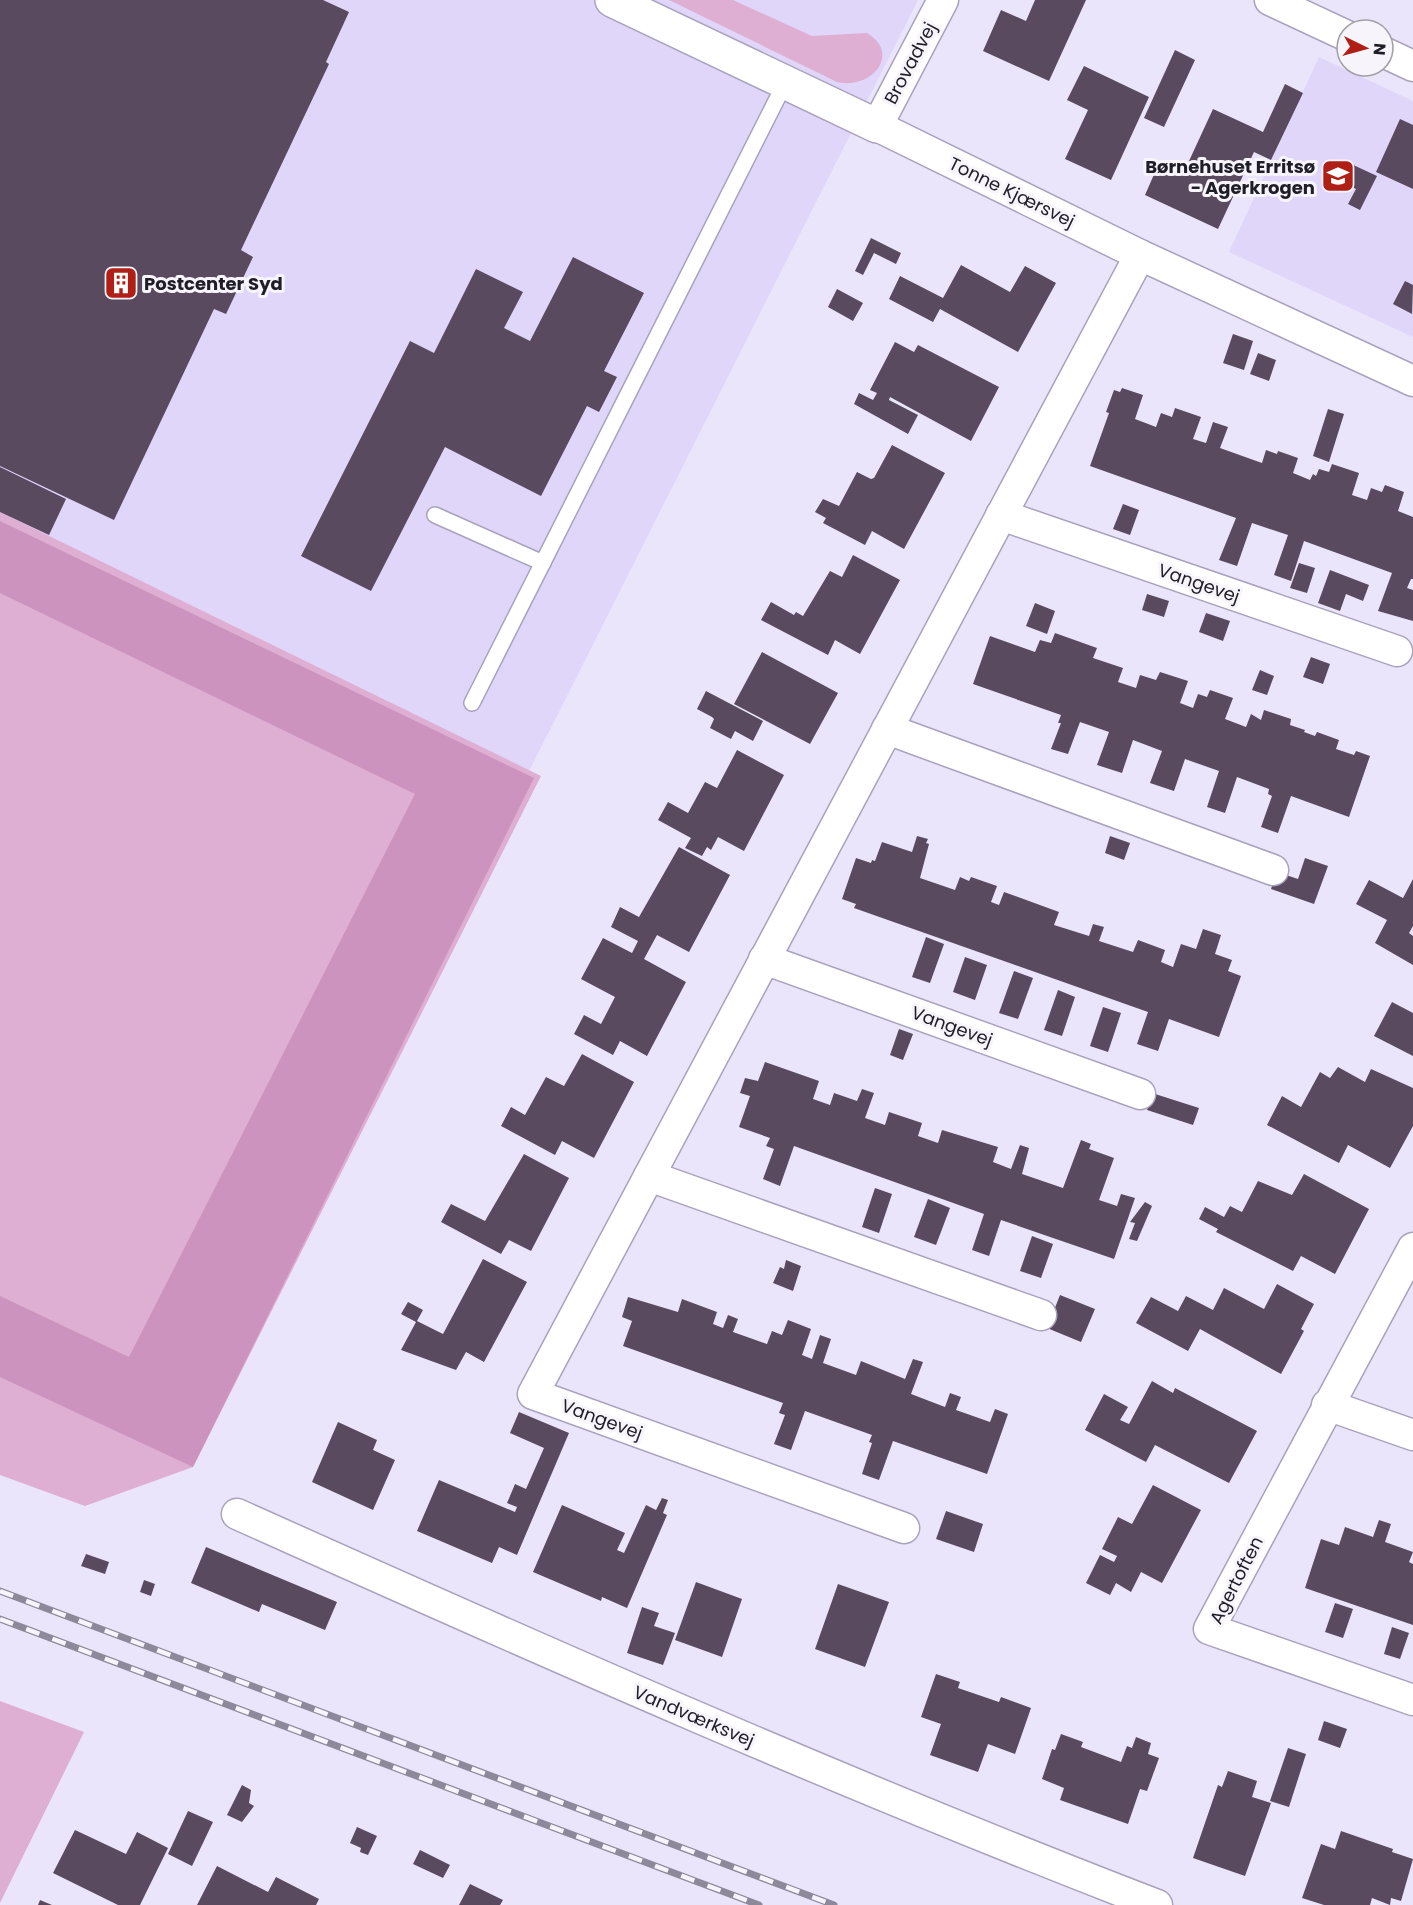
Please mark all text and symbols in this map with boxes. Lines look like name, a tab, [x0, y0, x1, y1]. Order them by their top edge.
street label: Brovadvej	[878, 18, 942, 108]
north arrow	[1335, 18, 1395, 78]
text: N	[1367, 42, 1391, 56]
street label: Tonne Kjærsvej	[945, 151, 1079, 233]
place label: Børnehuset Erritsø - Agerkrogen	[1145, 154, 1316, 200]
school or university icon: Børnehuset Erritsø - Agerkrogen	[1320, 158, 1356, 194]
building icon: Postcenter Syd	[103, 265, 139, 301]
place label: Postcenter Syd	[144, 271, 283, 296]
street label: Vangevej	[1155, 557, 1243, 609]
street label: Vangevej	[908, 1000, 996, 1052]
street label: Vangevej	[558, 1393, 646, 1445]
street label: Agertoften	[1203, 1532, 1269, 1628]
street label: Vandværksvej	[630, 1679, 758, 1753]

